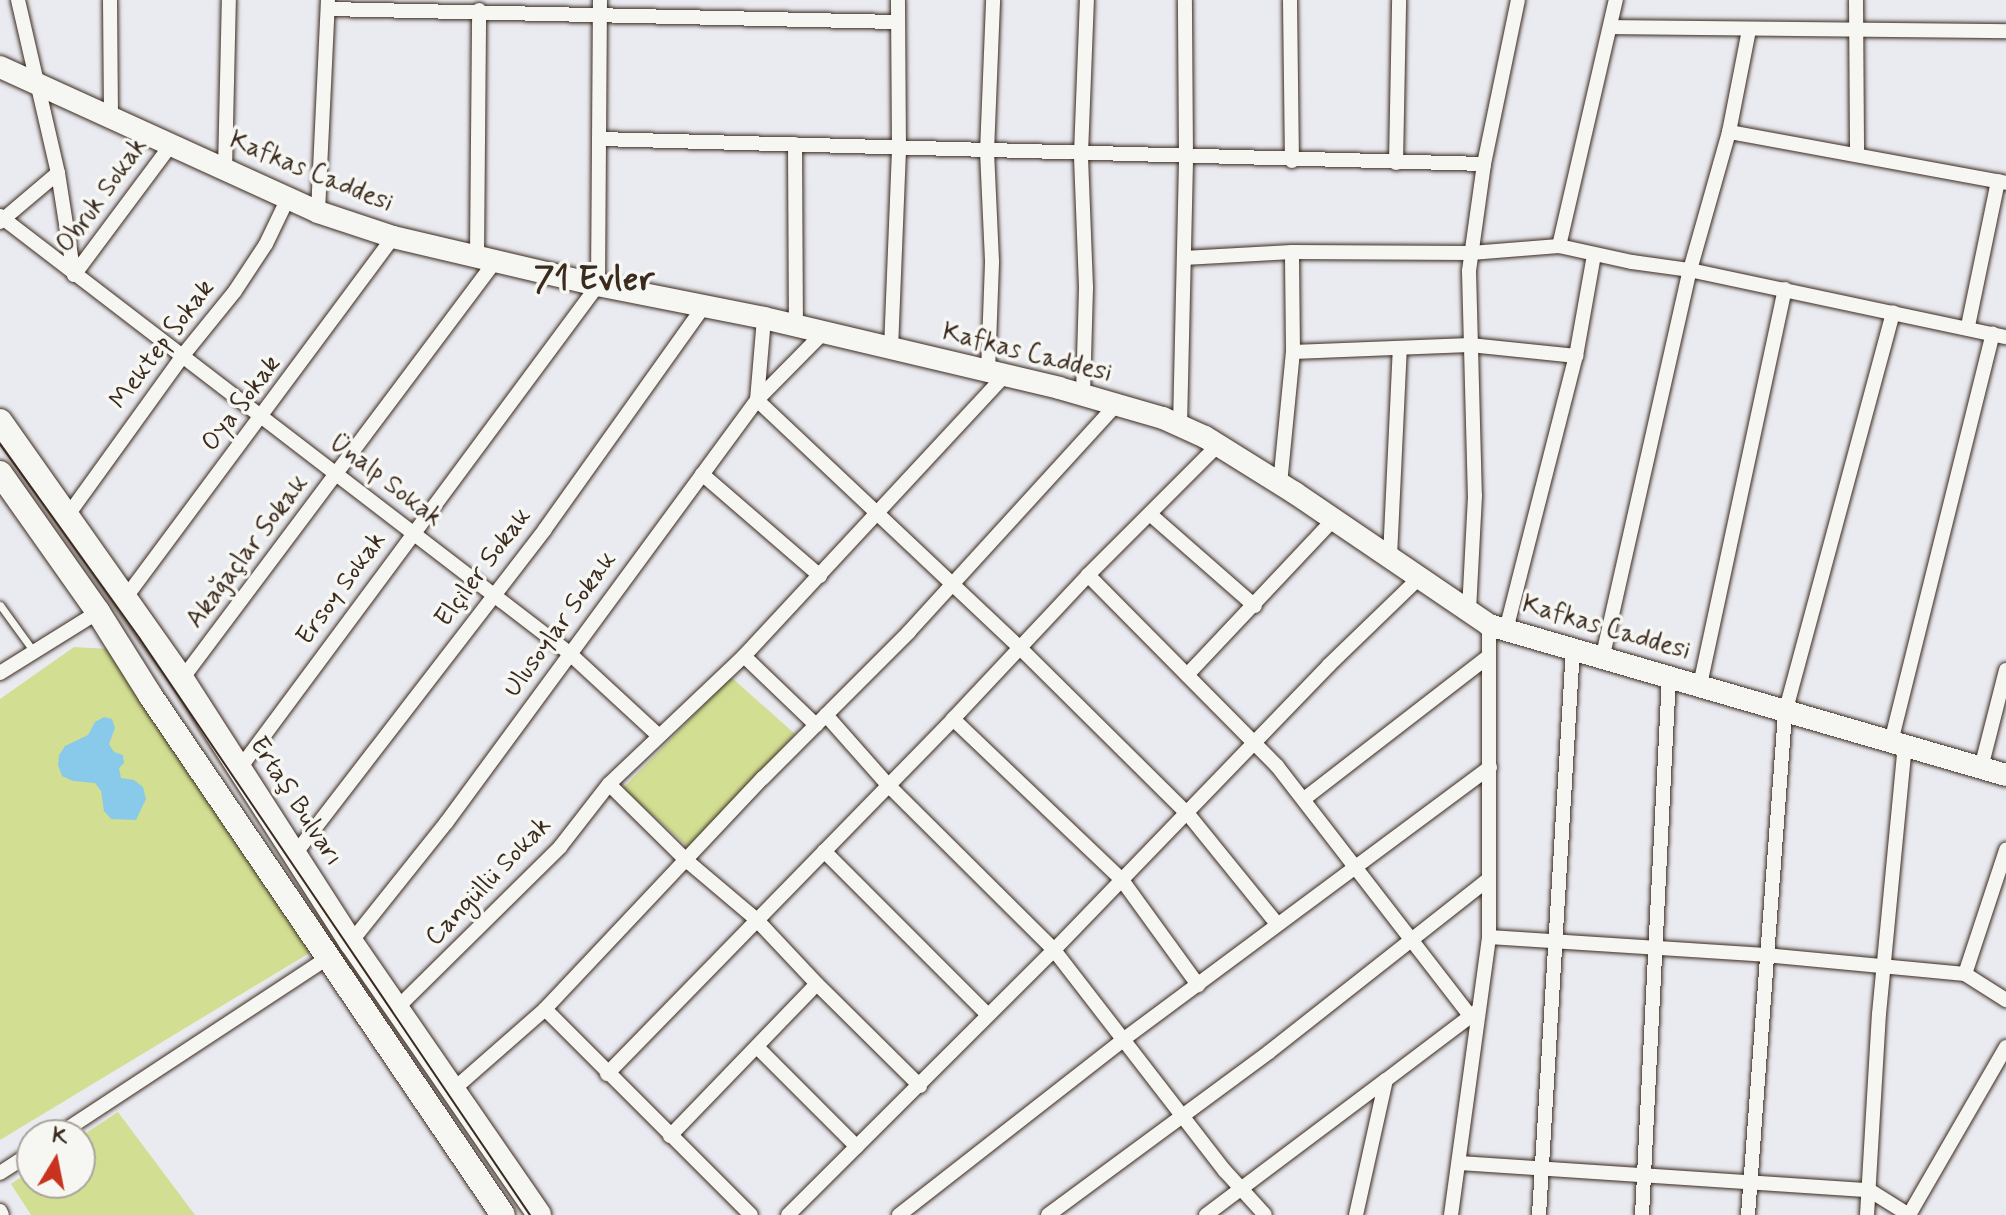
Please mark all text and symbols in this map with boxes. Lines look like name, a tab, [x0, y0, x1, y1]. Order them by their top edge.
street label: Kafkas Caddesi	[224, 126, 398, 220]
street label: Obruk Sokak	[51, 132, 155, 260]
district label: 71 Evler	[534, 260, 654, 300]
street label: Mektep Sokak	[103, 273, 223, 417]
street label: Kafkas Caddesi	[938, 318, 1116, 390]
street label: Oya Sokak	[195, 349, 289, 459]
street label: Ünalp Sokak	[322, 427, 448, 535]
street label: Akağaçlar Sokak	[181, 470, 315, 634]
street label: Elçiler Sokak	[429, 502, 539, 634]
street label: Ersoy Sokak	[290, 526, 394, 652]
street label: Ulusoylar Sokak	[498, 547, 624, 703]
street label: Kafkas Caddesi	[1517, 590, 1695, 668]
street label: Ertaş Bulvarı	[242, 732, 348, 872]
street label: Cangüllü Sokak	[419, 811, 559, 953]
north arrow	[16, 1119, 96, 1199]
text: K	[50, 1122, 70, 1152]

